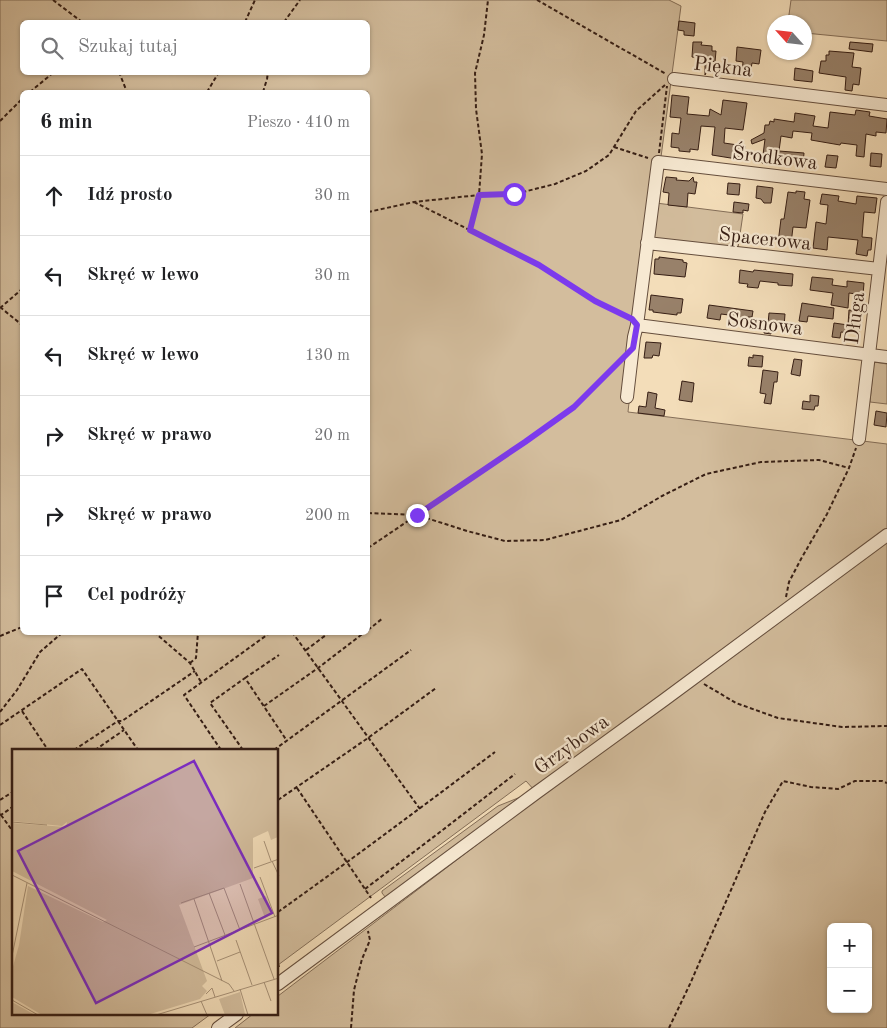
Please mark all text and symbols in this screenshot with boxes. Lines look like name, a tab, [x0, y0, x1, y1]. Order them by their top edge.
north arrow	[767, 15, 812, 60]
search box	[20, 20, 370, 75]
icon: search	[38, 34, 66, 62]
text: Szukaj tutaj	[78, 38, 178, 57]
street label: Piękna	[692, 54, 754, 82]
text: 6 min	[40, 112, 93, 133]
text: Pieszo · 410 m	[247, 115, 350, 131]
street label: Środkowa	[731, 140, 819, 174]
icon: ahead	[40, 182, 68, 210]
route start	[503, 183, 526, 206]
text: Idź prosto	[87, 186, 172, 205]
text: 30 m	[314, 188, 350, 204]
street label: Spacerowa	[717, 225, 812, 255]
icon: left	[40, 262, 68, 290]
text: Skręć w lewo	[87, 266, 199, 285]
text: 30 m	[314, 268, 350, 284]
street label: Długa	[843, 291, 869, 346]
street label: Sosnowa	[726, 310, 804, 340]
icon: left	[40, 342, 68, 370]
text: Skręć w lewo	[87, 346, 199, 365]
text: 130 m	[305, 348, 350, 364]
icon: right	[40, 422, 68, 450]
text: Skręć w prawo	[87, 426, 212, 445]
text: 20 m	[314, 428, 350, 444]
icon: right	[40, 502, 68, 530]
route end	[406, 504, 429, 527]
text: Skręć w prawo	[87, 506, 212, 525]
text: 200 m	[305, 508, 350, 524]
icon: arrive	[40, 582, 68, 610]
text: Cel podróży	[87, 586, 186, 605]
street label: Grzybowa	[531, 712, 613, 779]
inset map	[12, 749, 279, 1016]
map controls	[827, 923, 872, 1013]
button: +	[827, 923, 872, 968]
button: −	[827, 968, 872, 1013]

